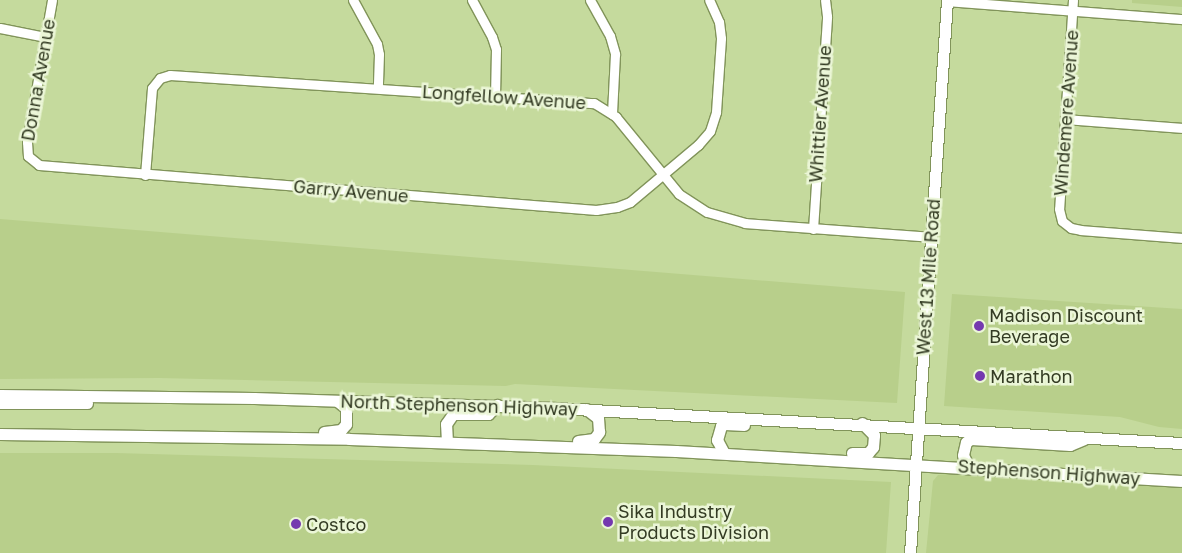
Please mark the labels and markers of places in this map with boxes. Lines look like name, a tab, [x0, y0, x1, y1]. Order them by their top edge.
place label: Madison Discount Beverage	[989, 305, 1143, 348]
marker: Madison Discount Beverage	[973, 320, 985, 332]
place label: Marathon	[990, 365, 1073, 387]
marker: Marathon	[974, 370, 986, 382]
place label: Sika Industry Products Division	[618, 501, 769, 544]
place label: Costco	[306, 513, 366, 535]
marker: Sika Industry Products Division	[602, 516, 614, 528]
marker: Costco	[290, 518, 302, 530]

